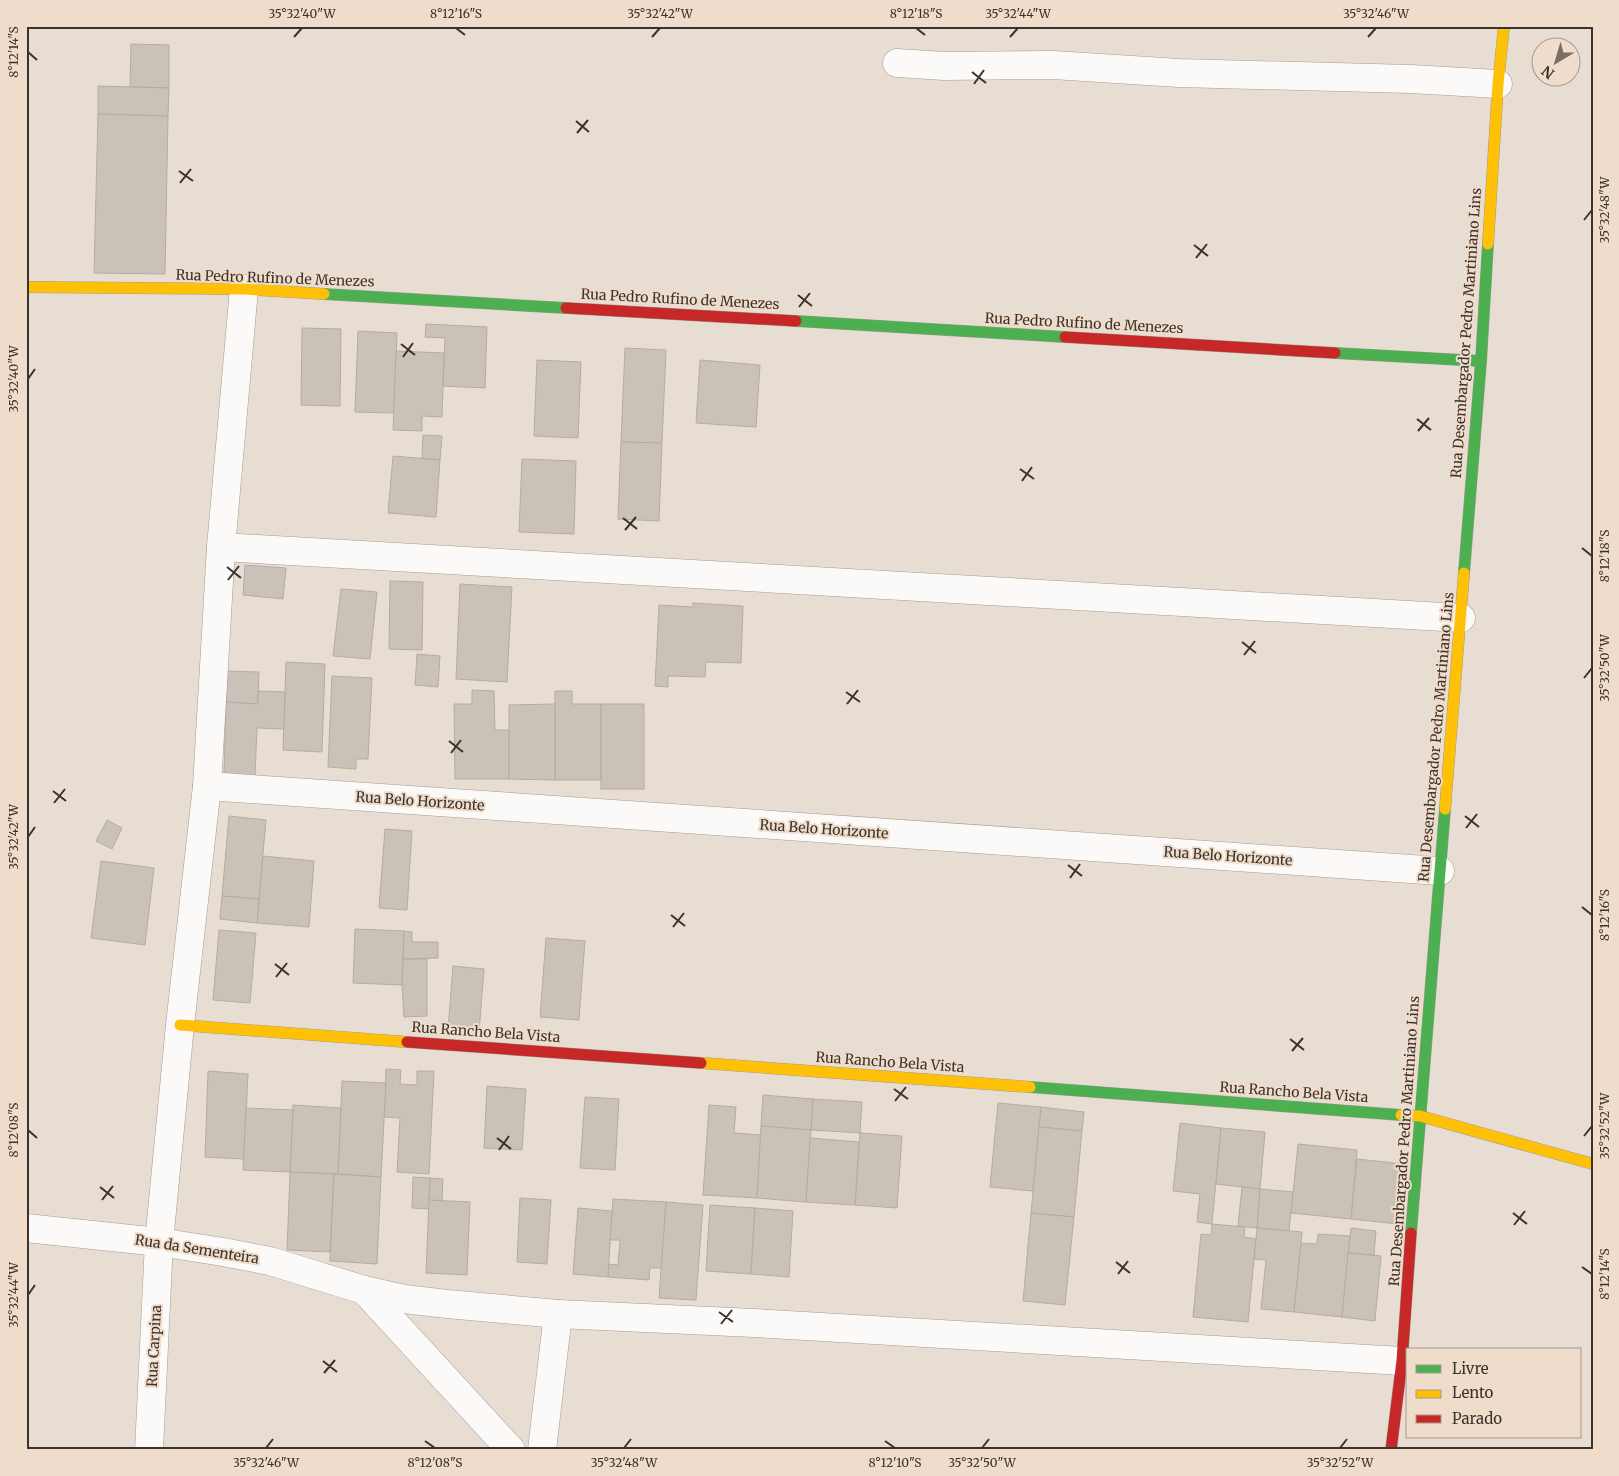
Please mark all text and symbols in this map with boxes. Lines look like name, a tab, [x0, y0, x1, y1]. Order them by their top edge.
text: 35°32'40"W	[269, 6, 336, 21]
text: 8°12'16"S	[430, 6, 482, 21]
text: 35°32'42"W	[627, 6, 694, 21]
text: 8°12'18"S	[890, 6, 942, 21]
text: 35°32'44"W	[985, 6, 1052, 21]
text: 35°32'46"W	[1343, 6, 1410, 21]
text: 8°12'14"S	[6, 26, 21, 78]
north arrow	[1532, 38, 1582, 88]
text: N	[1538, 62, 1558, 83]
text: 35°32'48"W	[1597, 176, 1612, 243]
street label: Rua Desembargador Pedro Martiniano Lins	[1447, 187, 1485, 479]
street label: Rua Pedro Rufino de Menezes	[175, 266, 375, 290]
street label: Rua Pedro Rufino de Menezes	[580, 285, 780, 313]
street label: Rua Pedro Rufino de Menezes	[984, 309, 1184, 337]
text: 35°32'40"W	[6, 345, 21, 412]
text: 8°12'18"S	[1597, 530, 1612, 582]
street label: Rua Desembargador Pedro Martiniano Lins	[1414, 591, 1458, 883]
text: 35°32'50"W	[1597, 633, 1612, 702]
street label: Rua Belo Horizonte	[355, 788, 485, 814]
text: 35°32'42"W	[6, 803, 21, 870]
street label: Rua Belo Horizonte	[759, 816, 889, 842]
street label: Rua Belo Horizonte	[1163, 843, 1293, 869]
text: 8°12'16"S	[1597, 889, 1612, 941]
street label: Rua Desembargador Pedro Martiniano Lins	[1385, 995, 1423, 1287]
street label: Rua Rancho Bela Vista	[411, 1018, 562, 1046]
street label: Rua Rancho Bela Vista	[815, 1048, 966, 1076]
street label: Rua Rancho Bela Vista	[1219, 1078, 1370, 1106]
text: 35°32'52"W	[1597, 1092, 1612, 1159]
text: 8°12'08"S	[6, 1103, 21, 1157]
street label: Rua da Sementeira	[134, 1230, 261, 1268]
text: 8°12'14"S	[1597, 1248, 1612, 1300]
text: 35°32'44"W	[6, 1261, 21, 1328]
street label: Rua Carpina	[143, 1304, 165, 1387]
legend	[1406, 1348, 1582, 1438]
text: Livre	[1452, 1359, 1489, 1378]
text: Lento	[1452, 1383, 1494, 1402]
text: Parado	[1452, 1409, 1502, 1428]
text: 35°32'46"W	[233, 1455, 300, 1470]
text: 8°12'08"S	[408, 1455, 462, 1470]
text: 35°32'48"W	[591, 1455, 658, 1470]
text: 8°12'10"S	[869, 1455, 921, 1470]
text: 35°32'50"W	[948, 1455, 1017, 1470]
text: 35°32'52"W	[1307, 1455, 1374, 1470]

